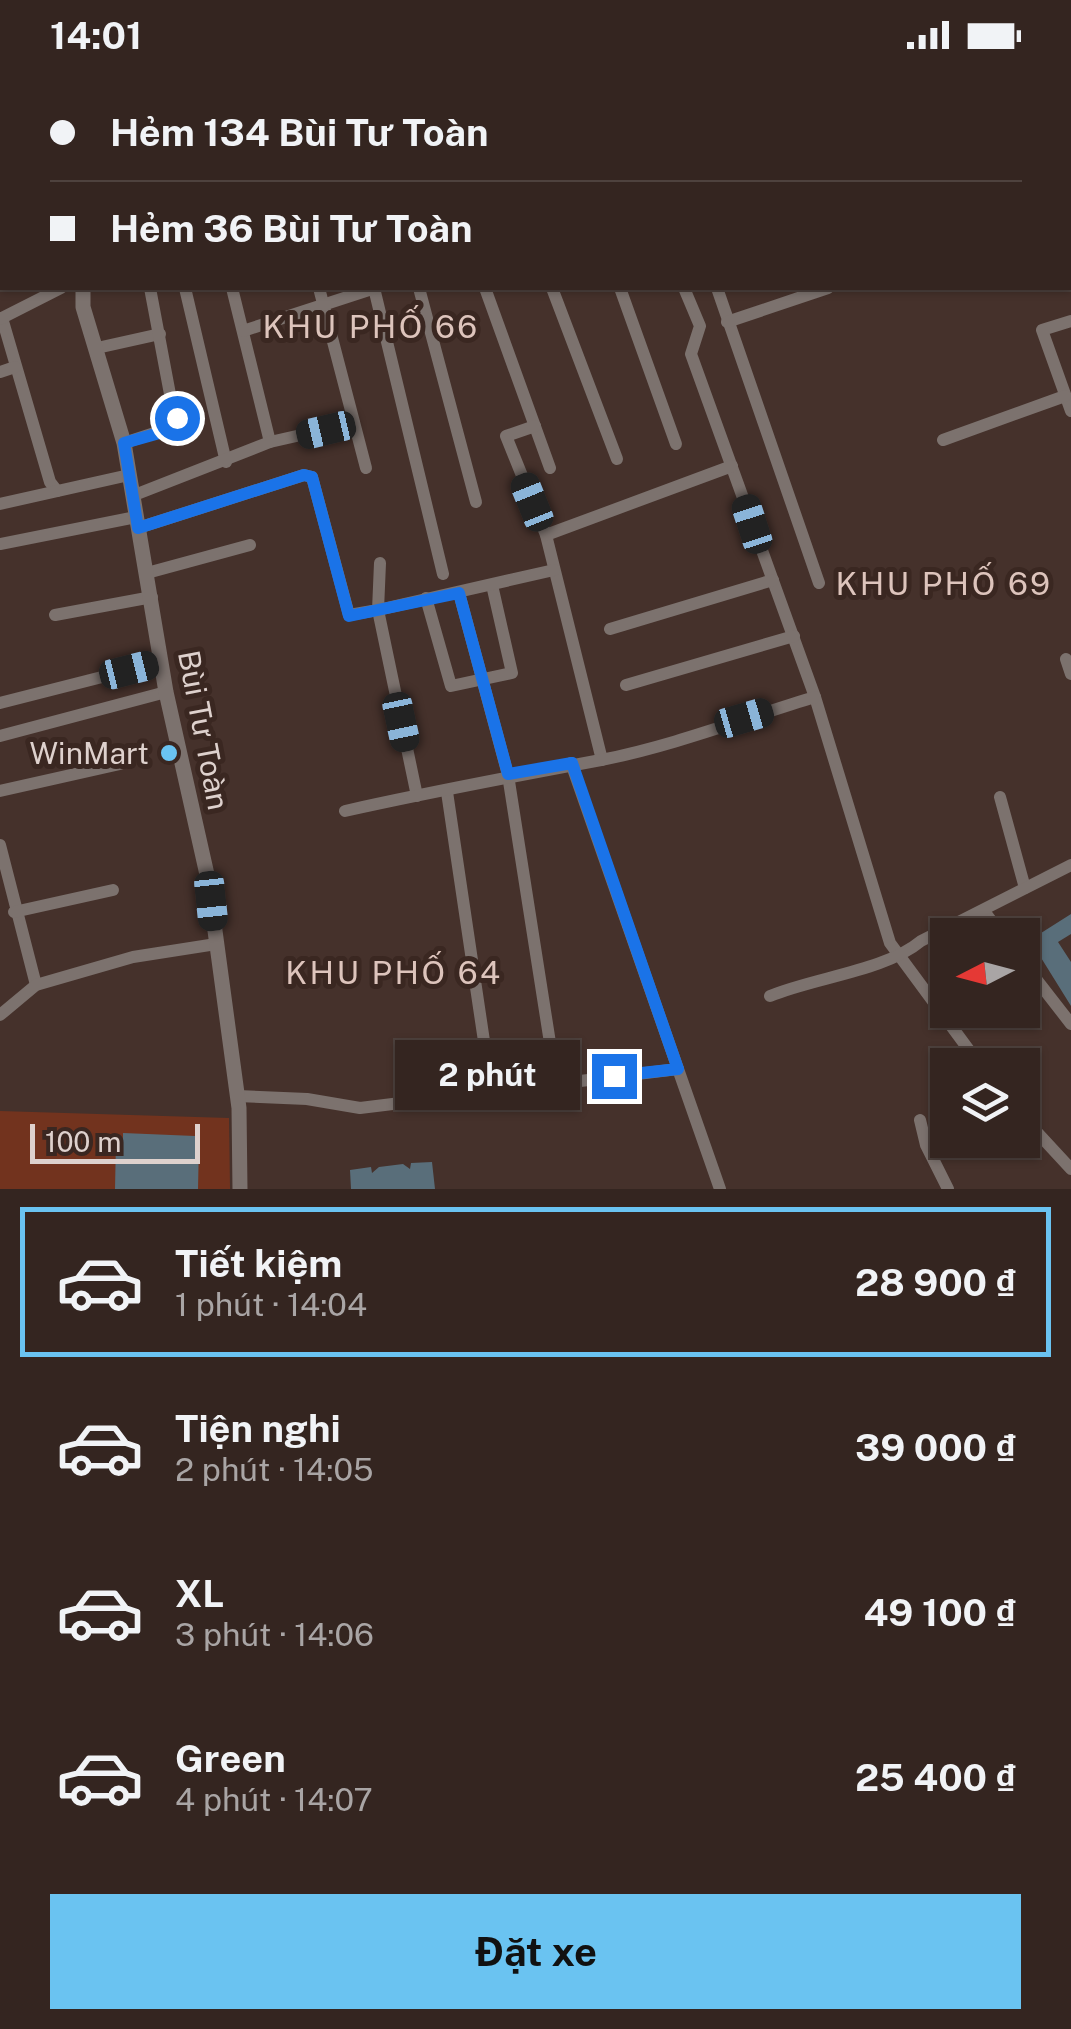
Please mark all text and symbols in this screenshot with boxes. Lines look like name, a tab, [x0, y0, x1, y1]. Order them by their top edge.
text: 14:01	[50, 13, 142, 58]
text: Hẻm 134 Bùi Tư Toàn	[110, 110, 489, 155]
text: Hẻm 36 Bùi Tư Toàn	[110, 206, 472, 251]
district label: KHU PHỐ 66	[262, 305, 480, 345]
route start	[155, 396, 200, 441]
car	[293, 409, 359, 451]
car	[507, 469, 557, 535]
car	[728, 491, 776, 557]
district label: KHU PHỐ 69	[835, 562, 1053, 602]
street label: Bùi Tư Toàn	[171, 647, 237, 813]
car	[96, 648, 162, 692]
car	[380, 690, 422, 754]
car	[711, 695, 777, 741]
place label: WinMart	[29, 735, 149, 771]
marker: WinMart	[158, 742, 180, 764]
car	[193, 870, 229, 932]
north arrow	[930, 918, 1040, 1028]
map controls	[930, 918, 1040, 1158]
district label: KHU PHỐ 64	[285, 951, 503, 991]
callout: 2 phút	[394, 1041, 579, 1111]
button: layers	[930, 1048, 1040, 1158]
route end	[592, 1054, 637, 1099]
text: 2 phút	[438, 1056, 537, 1093]
scale bar	[30, 1119, 200, 1164]
text: 100 m	[45, 1125, 122, 1158]
icon: car	[55, 1237, 145, 1327]
text: Tiết kiệm	[175, 1241, 342, 1286]
text: 28 900 ₫	[855, 1260, 1016, 1305]
text: 1 phút · 14:04	[175, 1286, 367, 1323]
icon: car	[55, 1402, 145, 1492]
text: Tiện nghi	[175, 1406, 341, 1451]
text: 39 000 ₫	[855, 1425, 1016, 1470]
text: 2 phút · 14:05	[175, 1451, 374, 1488]
icon: car	[55, 1567, 145, 1657]
text: XL	[175, 1571, 224, 1616]
text: 49 100 ₫	[863, 1590, 1016, 1635]
text: 3 phút · 14:06	[175, 1616, 374, 1653]
icon: car	[55, 1732, 145, 1822]
text: Green	[175, 1736, 286, 1781]
text: 25 400 ₫	[855, 1755, 1016, 1800]
text: 4 phút · 14:07	[175, 1781, 373, 1818]
button: Đặt xe	[50, 1894, 1021, 2009]

